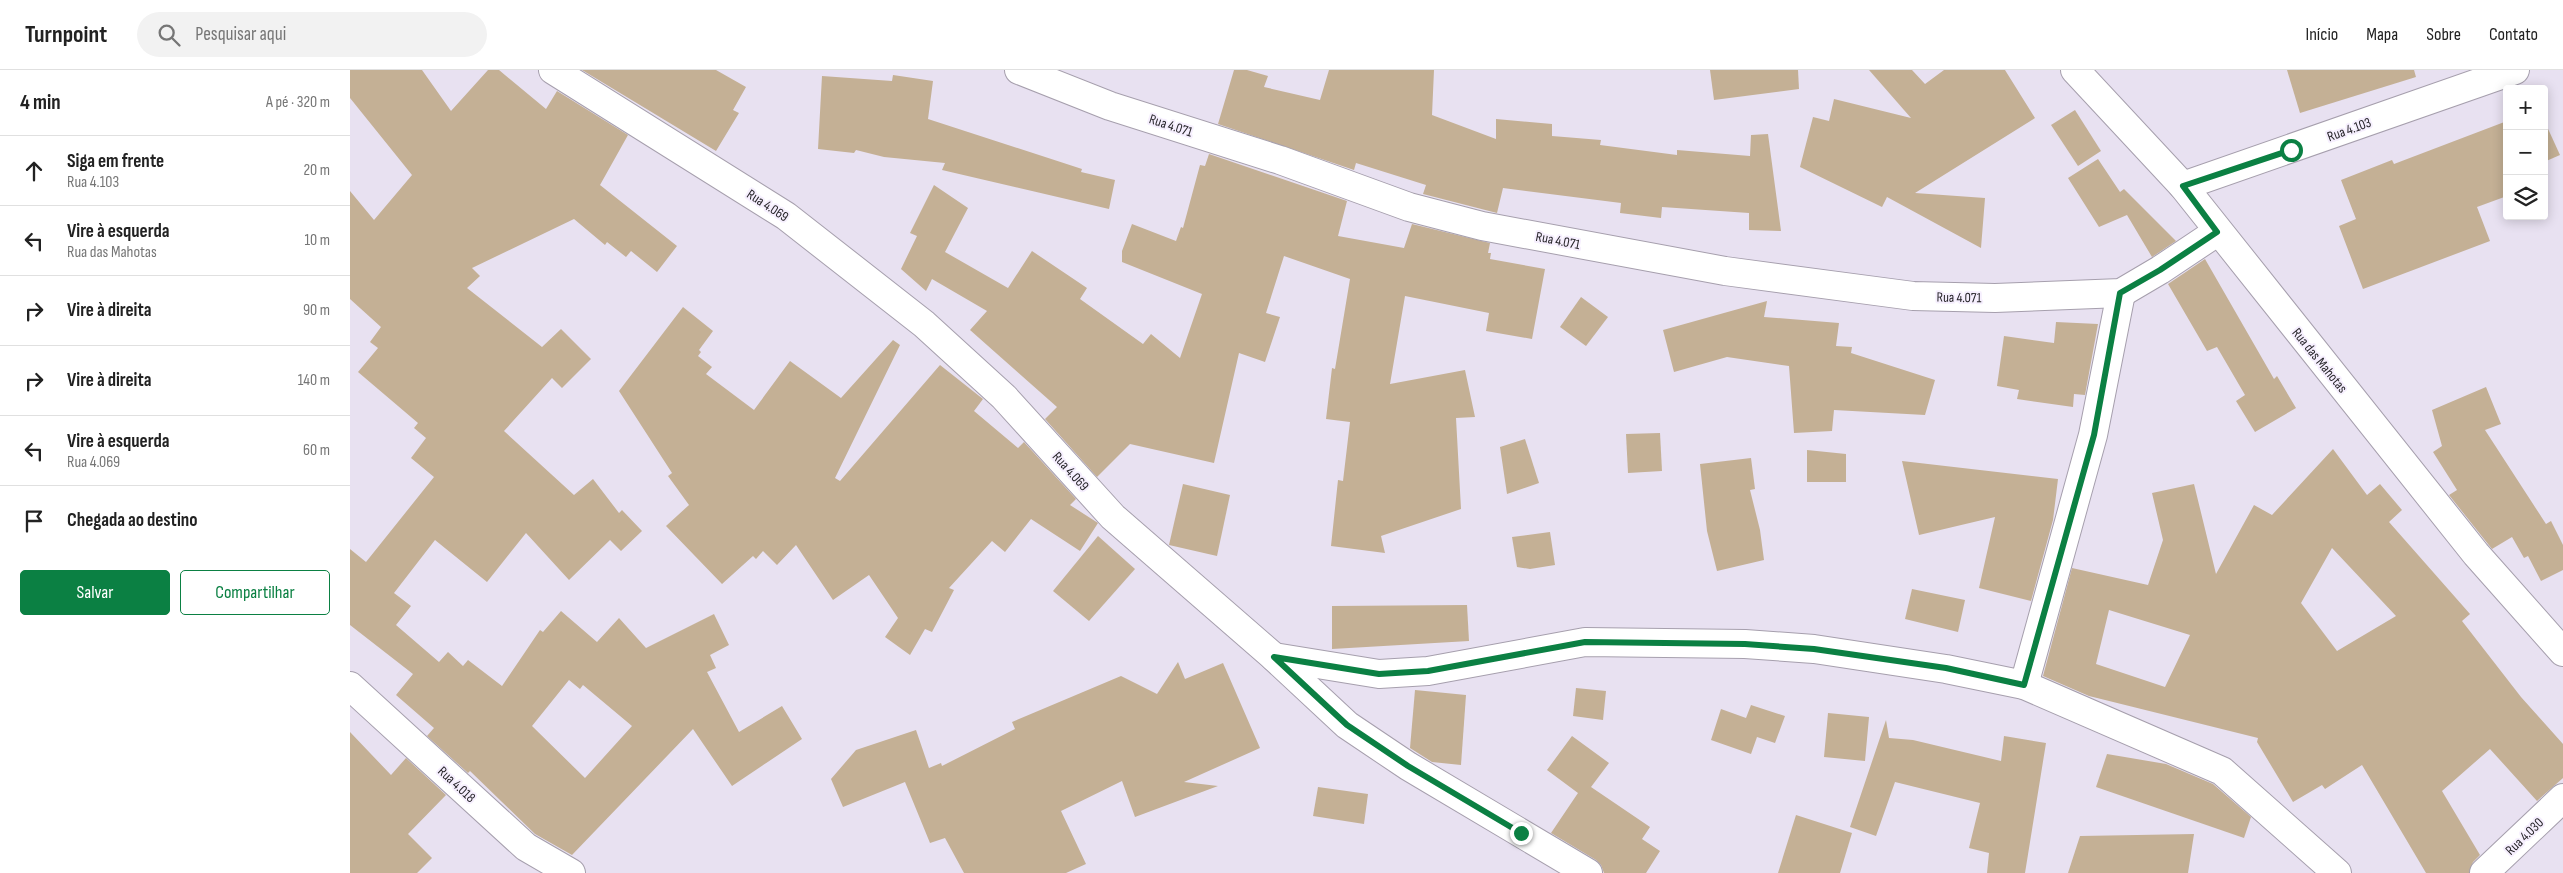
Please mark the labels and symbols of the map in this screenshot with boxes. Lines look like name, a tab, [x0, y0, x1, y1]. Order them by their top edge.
street label: Rua 4.071	[1147, 110, 1195, 141]
street label: Rua 4.103	[2325, 114, 2374, 145]
route start	[2280, 139, 2303, 162]
street label: Rua 4.069	[744, 186, 792, 225]
street label: Rua 4.071	[1534, 228, 1582, 253]
street label: Rua 4.071	[1936, 289, 1982, 306]
street label: Rua das Mahotas	[2288, 324, 2351, 396]
street label: Rua 4.069	[1049, 448, 1093, 494]
street label: Rua 4.018	[434, 763, 479, 806]
street label: Rua 4.030	[2502, 814, 2547, 859]
route end	[1510, 822, 1533, 845]

